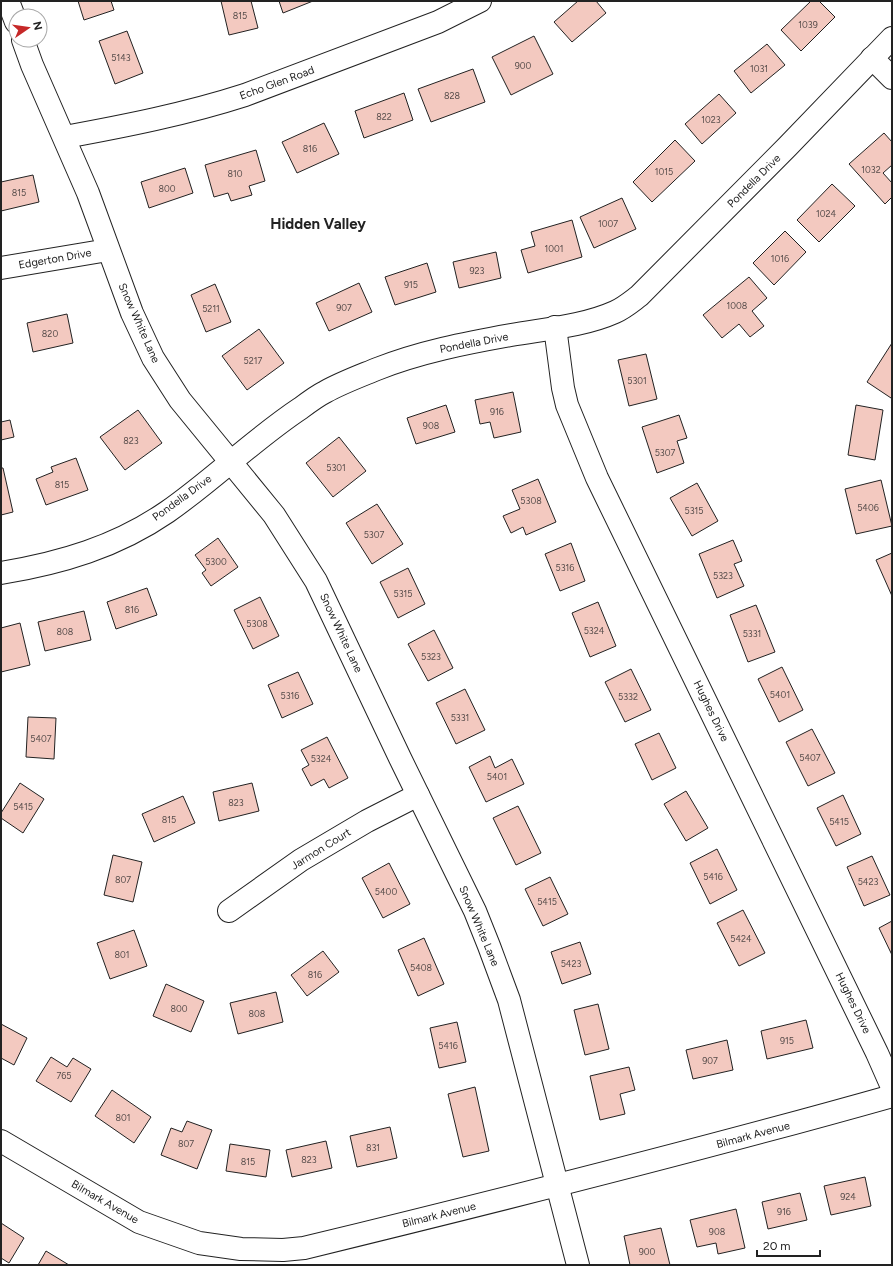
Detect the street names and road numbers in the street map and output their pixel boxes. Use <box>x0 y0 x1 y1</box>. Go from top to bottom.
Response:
street label: Echo Glen Road <box>238 63 316 103</box>
street label: Pondella Drive <box>725 152 783 210</box>
street label: Edgerton Drive <box>17 246 93 272</box>
street label: Snow White Lane <box>116 281 162 365</box>
street label: Pondella Drive <box>438 330 510 356</box>
street label: Pondella Drive <box>150 472 214 524</box>
street label: Snow White Lane <box>317 591 365 675</box>
street label: Hughes Drive <box>691 678 731 744</box>
street label: Jarmon Court <box>289 825 353 873</box>
street label: Snow White Lane <box>456 884 502 968</box>
street label: Hughes Drive <box>833 970 873 1036</box>
street label: Bilmark Avenue <box>715 1119 791 1151</box>
street label: Bilmark Avenue <box>69 1177 141 1227</box>
street label: Bilmark Avenue <box>401 1200 477 1230</box>

